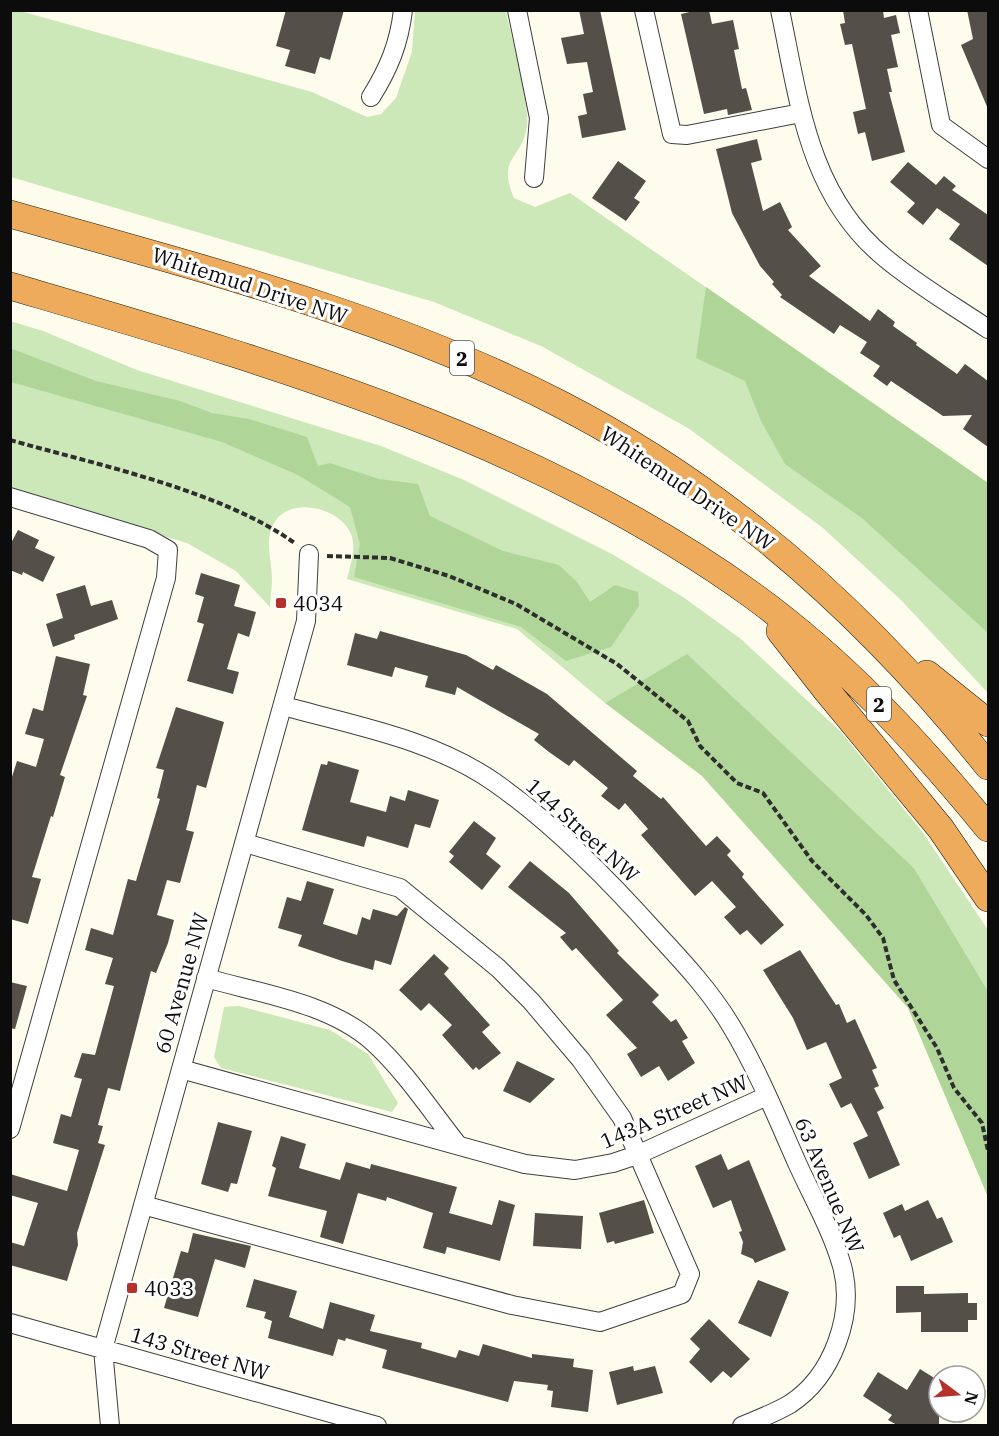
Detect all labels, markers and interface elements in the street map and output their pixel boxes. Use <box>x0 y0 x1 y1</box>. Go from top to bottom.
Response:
street label: Whitemud Drive NW <box>149 240 351 330</box>
road number: 2 <box>450 341 474 375</box>
street label: Whitemud Drive NW <box>596 419 780 557</box>
place label: 4034 <box>293 589 343 617</box>
marker: 4034 <box>274 596 288 610</box>
road number: 2 <box>867 687 891 721</box>
street label: 144 Street NW <box>520 772 646 888</box>
street label: 60 Avenue NW <box>147 909 215 1057</box>
street label: 143A Street NW <box>596 1067 752 1155</box>
street label: 63 Avenue NW <box>789 1113 871 1257</box>
place label: 4033 <box>144 1274 194 1302</box>
marker: 4033 <box>125 1281 139 1295</box>
street label: 143 Street NW <box>127 1320 273 1386</box>
north arrow <box>927 1364 987 1424</box>
text: N <box>960 1389 983 1407</box>

